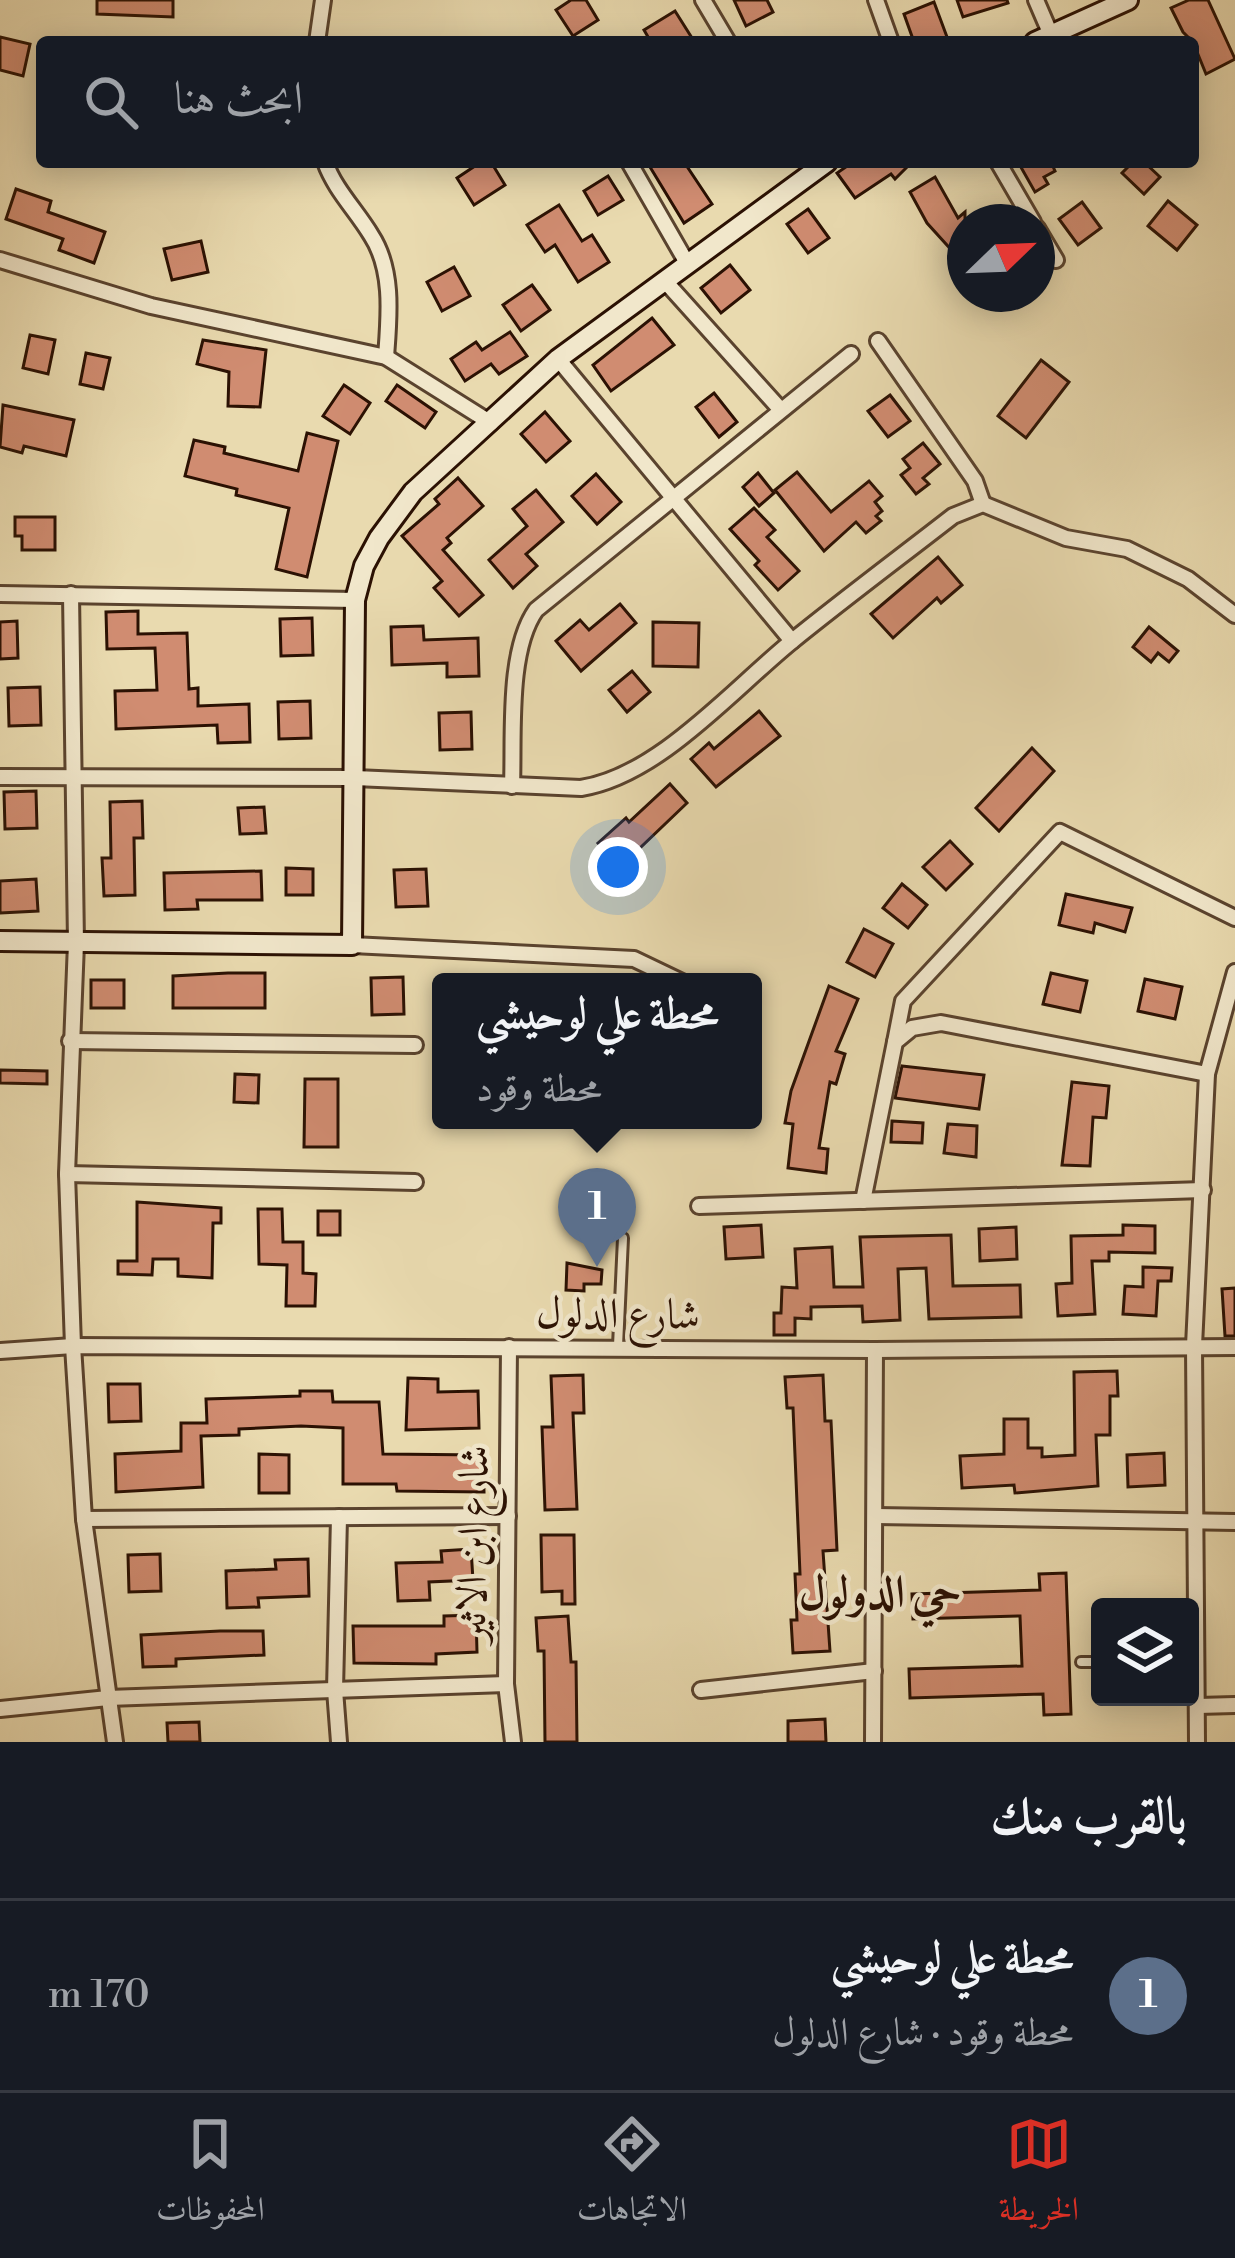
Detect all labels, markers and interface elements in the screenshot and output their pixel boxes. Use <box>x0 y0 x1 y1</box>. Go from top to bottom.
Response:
search box <box>36 36 1199 168</box>
icon: search <box>78 69 144 135</box>
text: ابحث هنا <box>174 71 303 128</box>
north arrow <box>947 204 1055 312</box>
your location <box>588 837 648 897</box>
popup <box>432 973 762 1129</box>
text: محطة علي لوحيشي <box>476 986 718 1043</box>
text: محطة وقود <box>476 1065 602 1114</box>
pin: 1 <box>558 1168 636 1267</box>
street label: شارع الدلول <box>535 1287 701 1350</box>
street label: شارع ابن الاثير <box>446 1445 509 1647</box>
district label: حي الدولول <box>799 1565 961 1628</box>
map controls <box>1091 1598 1199 1706</box>
button: layers <box>1091 1598 1199 1706</box>
text: بالقرب منك <box>990 1786 1187 1850</box>
text: محطة علي لوحيشي <box>830 1930 1073 1987</box>
text: 170 m <box>48 1971 150 2020</box>
text: 1 <box>1139 1971 1157 2020</box>
text: محطة وقود · شارع الدلول <box>772 2009 1073 2058</box>
tab: المحفوظات <box>156 2111 265 2241</box>
tab: الاتجاهات <box>577 2111 687 2241</box>
tab: الخريطة <box>999 2111 1079 2241</box>

